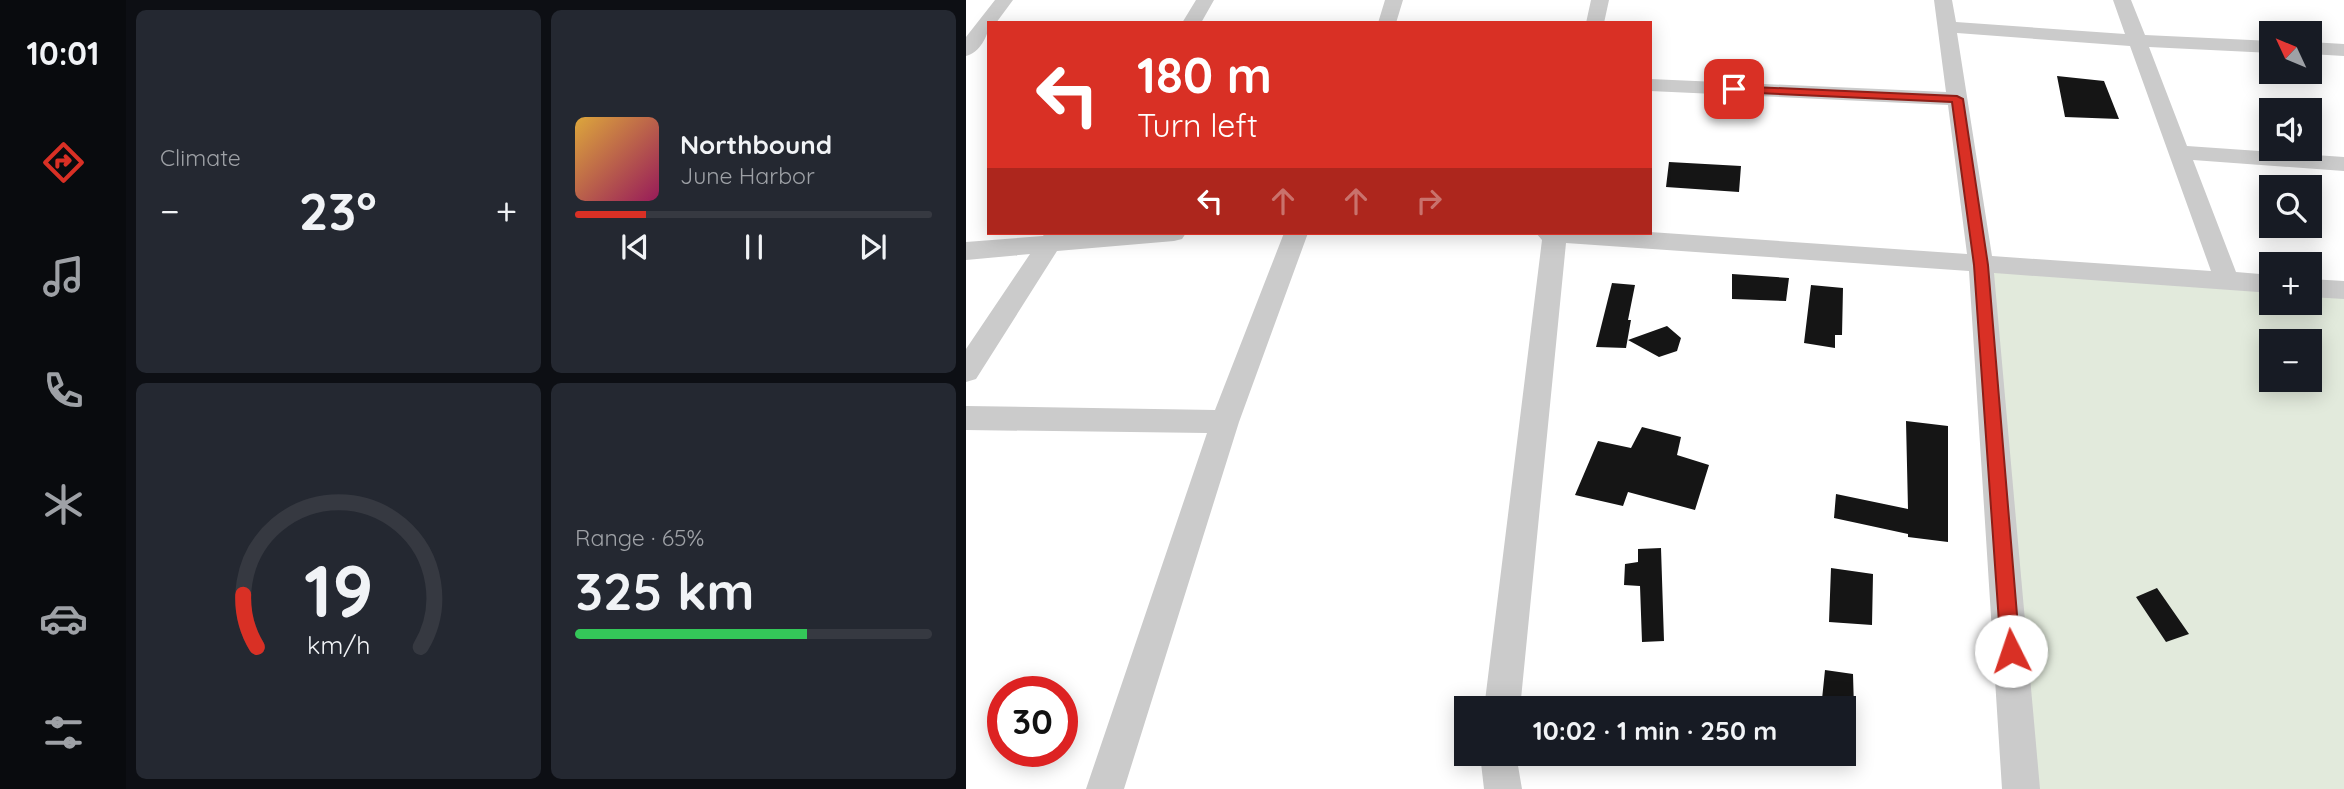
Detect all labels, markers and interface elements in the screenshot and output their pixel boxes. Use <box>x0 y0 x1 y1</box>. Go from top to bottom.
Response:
north arrow <box>2259 21 2322 84</box>
map controls <box>2259 21 2322 392</box>
text: 10:01 <box>27 33 99 73</box>
text: 180 m <box>1137 44 1272 105</box>
icon: left <box>1022 49 1113 140</box>
pin <box>1704 59 1764 119</box>
icon: arrive <box>1715 70 1753 108</box>
button: sound <box>2259 98 2322 161</box>
text: Turn left <box>1137 105 1258 145</box>
text: Northbound <box>680 128 832 161</box>
icon: directions <box>39 138 88 187</box>
text: Climate <box>160 143 241 172</box>
text: June Harbor <box>680 161 815 190</box>
button: search <box>2259 175 2322 238</box>
text: 23° <box>299 178 377 243</box>
icon: left <box>1191 182 1229 220</box>
icon: ahead <box>1264 182 1302 220</box>
icon: ahead <box>1337 182 1375 220</box>
icon: right <box>1410 182 1448 220</box>
text: − <box>160 187 180 235</box>
text: + <box>496 187 517 235</box>
icon: previous <box>616 228 654 266</box>
icon: pause <box>735 228 773 266</box>
icon: next <box>854 228 892 266</box>
icon: music <box>39 252 88 301</box>
button: + <box>2259 252 2322 315</box>
button: − <box>2259 329 2322 392</box>
icon: phone <box>39 366 88 415</box>
icon: climate <box>39 480 88 529</box>
text: Range · 65% <box>575 523 704 552</box>
text: 19 <box>304 544 373 635</box>
text: 325 km <box>575 558 755 623</box>
icon: car <box>39 594 88 643</box>
position arrow <box>1974 614 2048 688</box>
text: km/h <box>307 629 370 660</box>
speed limit sign: 30 <box>987 676 1078 767</box>
icon: filters <box>39 708 88 757</box>
text: 10:02 · 1 min · 250 m <box>1533 714 1777 747</box>

